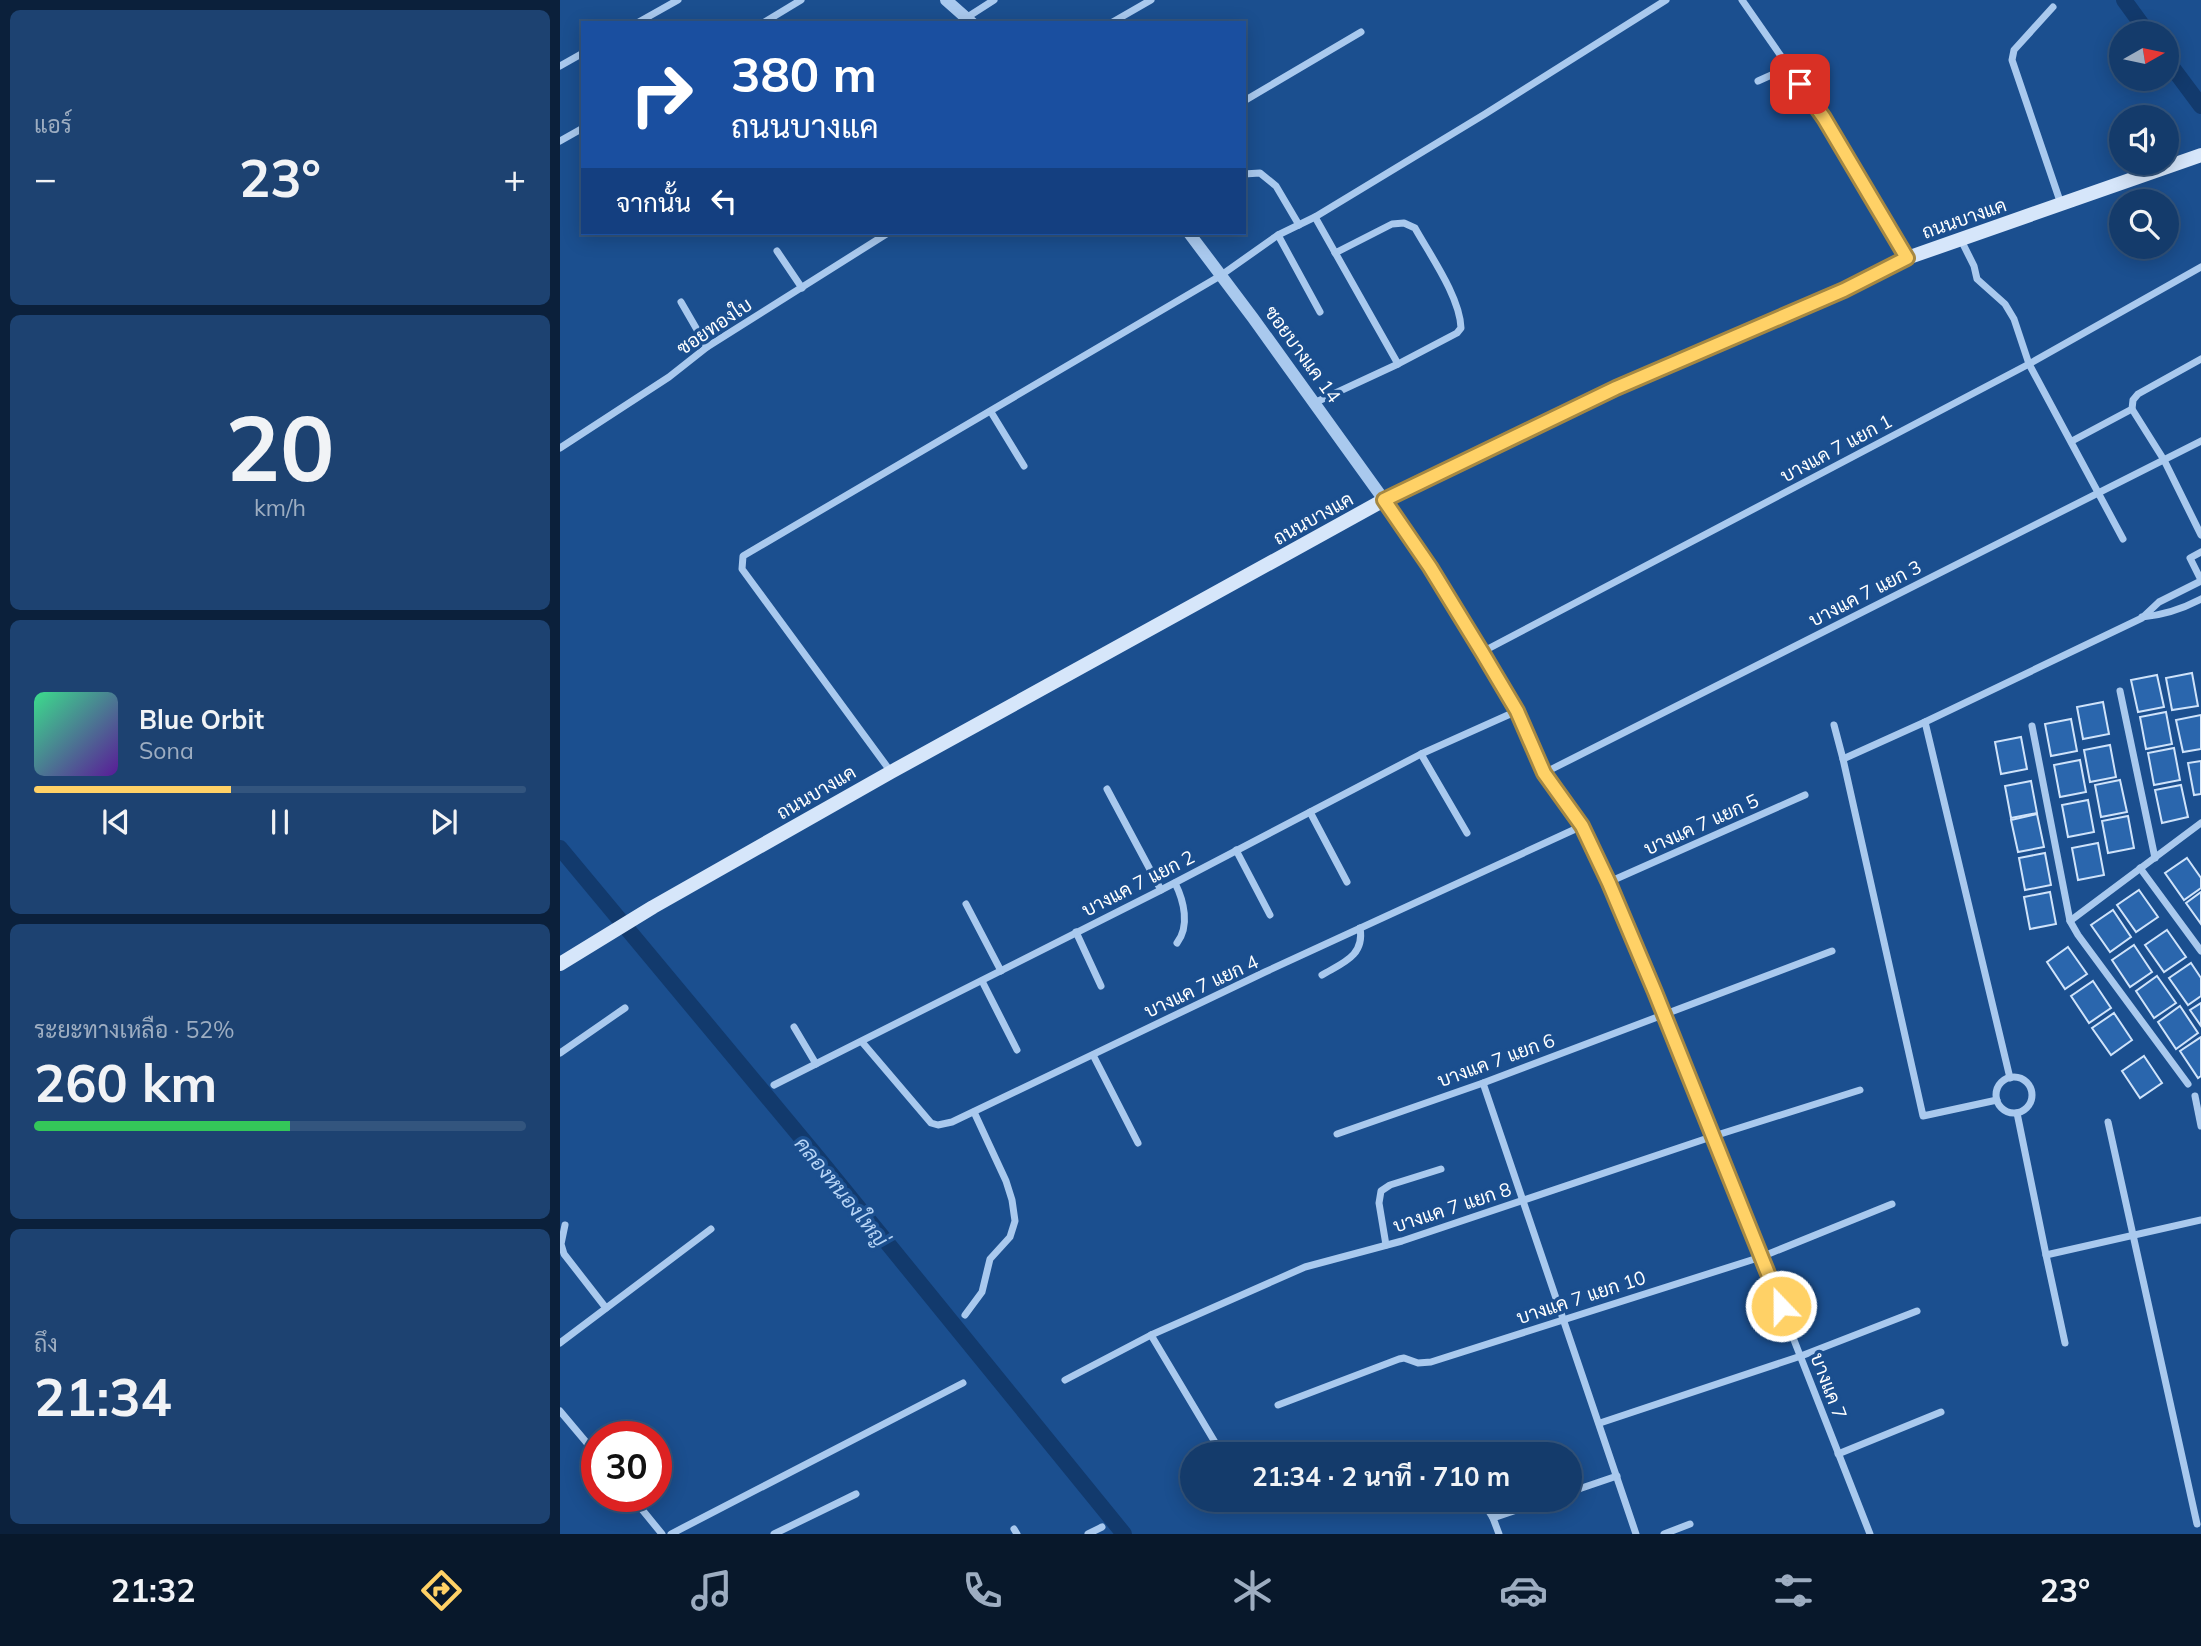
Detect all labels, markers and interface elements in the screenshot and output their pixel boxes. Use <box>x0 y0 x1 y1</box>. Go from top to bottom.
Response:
north arrow <box>2109 21 2179 91</box>
map controls <box>2109 21 2179 259</box>
text: 380 m <box>731 43 877 104</box>
icon: right <box>616 49 707 140</box>
pin <box>1770 54 1830 114</box>
icon: arrive <box>1781 65 1819 103</box>
button: sound <box>2109 105 2179 175</box>
text: ถนนบางแค <box>731 106 879 146</box>
text: แอร์ <box>34 110 72 139</box>
text: 23° <box>239 145 321 210</box>
text: − <box>34 154 57 202</box>
text: + <box>503 154 526 202</box>
icon: left <box>705 182 743 220</box>
text: จากนั้น <box>616 186 691 219</box>
button: search <box>2109 189 2179 259</box>
street label: ถนนบางแค <box>1919 192 2009 244</box>
street label: ซอยทองใบ <box>672 292 756 360</box>
street label: ซอยบางแค 14 <box>1260 301 1346 407</box>
text: 20 <box>225 390 335 504</box>
street label: บางแค 7 แยก 1 <box>1776 409 1896 487</box>
street label: ถนนบางแค <box>1269 486 1357 550</box>
text: km/h <box>254 493 306 522</box>
street label: บางแค 7 แยก 3 <box>1805 554 1925 632</box>
text: Blue Orbit <box>139 703 264 736</box>
text: Sona <box>139 736 194 765</box>
street label: ถนนบางแค <box>772 760 860 824</box>
street label: บางแค 7 แยก 5 <box>1640 788 1762 860</box>
icon: previous <box>97 803 135 841</box>
icon: pause <box>261 803 299 841</box>
icon: next <box>425 803 463 841</box>
street label: บางแค 7 แยก 2 <box>1078 844 1198 922</box>
street label: บางแค 7 แยก 4 <box>1140 949 1262 1023</box>
text: ระยะทางเหลือ · 52% <box>34 1015 235 1044</box>
street label: บางแค 7 แยก 6 <box>1434 1028 1558 1092</box>
text: 260 km <box>34 1050 217 1115</box>
water label: คลองหนองใหญ่ <box>790 1131 895 1252</box>
street label: บางแค 7 แยก 8 <box>1390 1177 1514 1237</box>
street label: บางแค 7 แยก 10 <box>1513 1265 1649 1329</box>
position arrow <box>1744 1269 1818 1343</box>
text: ถึง <box>34 1329 58 1358</box>
street label: บางแค 7 <box>1805 1350 1853 1422</box>
text: 21:34 <box>34 1364 172 1429</box>
speed limit sign: 30 <box>581 1421 672 1512</box>
text: 21:34 · 2 นาที · 710 m <box>1252 1460 1510 1493</box>
icon: directions <box>417 1566 466 1615</box>
icon: music <box>687 1566 736 1615</box>
icon: phone <box>958 1566 1007 1615</box>
icon: climate <box>1228 1566 1277 1615</box>
icon: car <box>1499 1566 1548 1615</box>
icon: filters <box>1769 1566 1818 1615</box>
text: 21:32 <box>111 1570 195 1610</box>
text: 23° <box>2040 1570 2090 1610</box>

